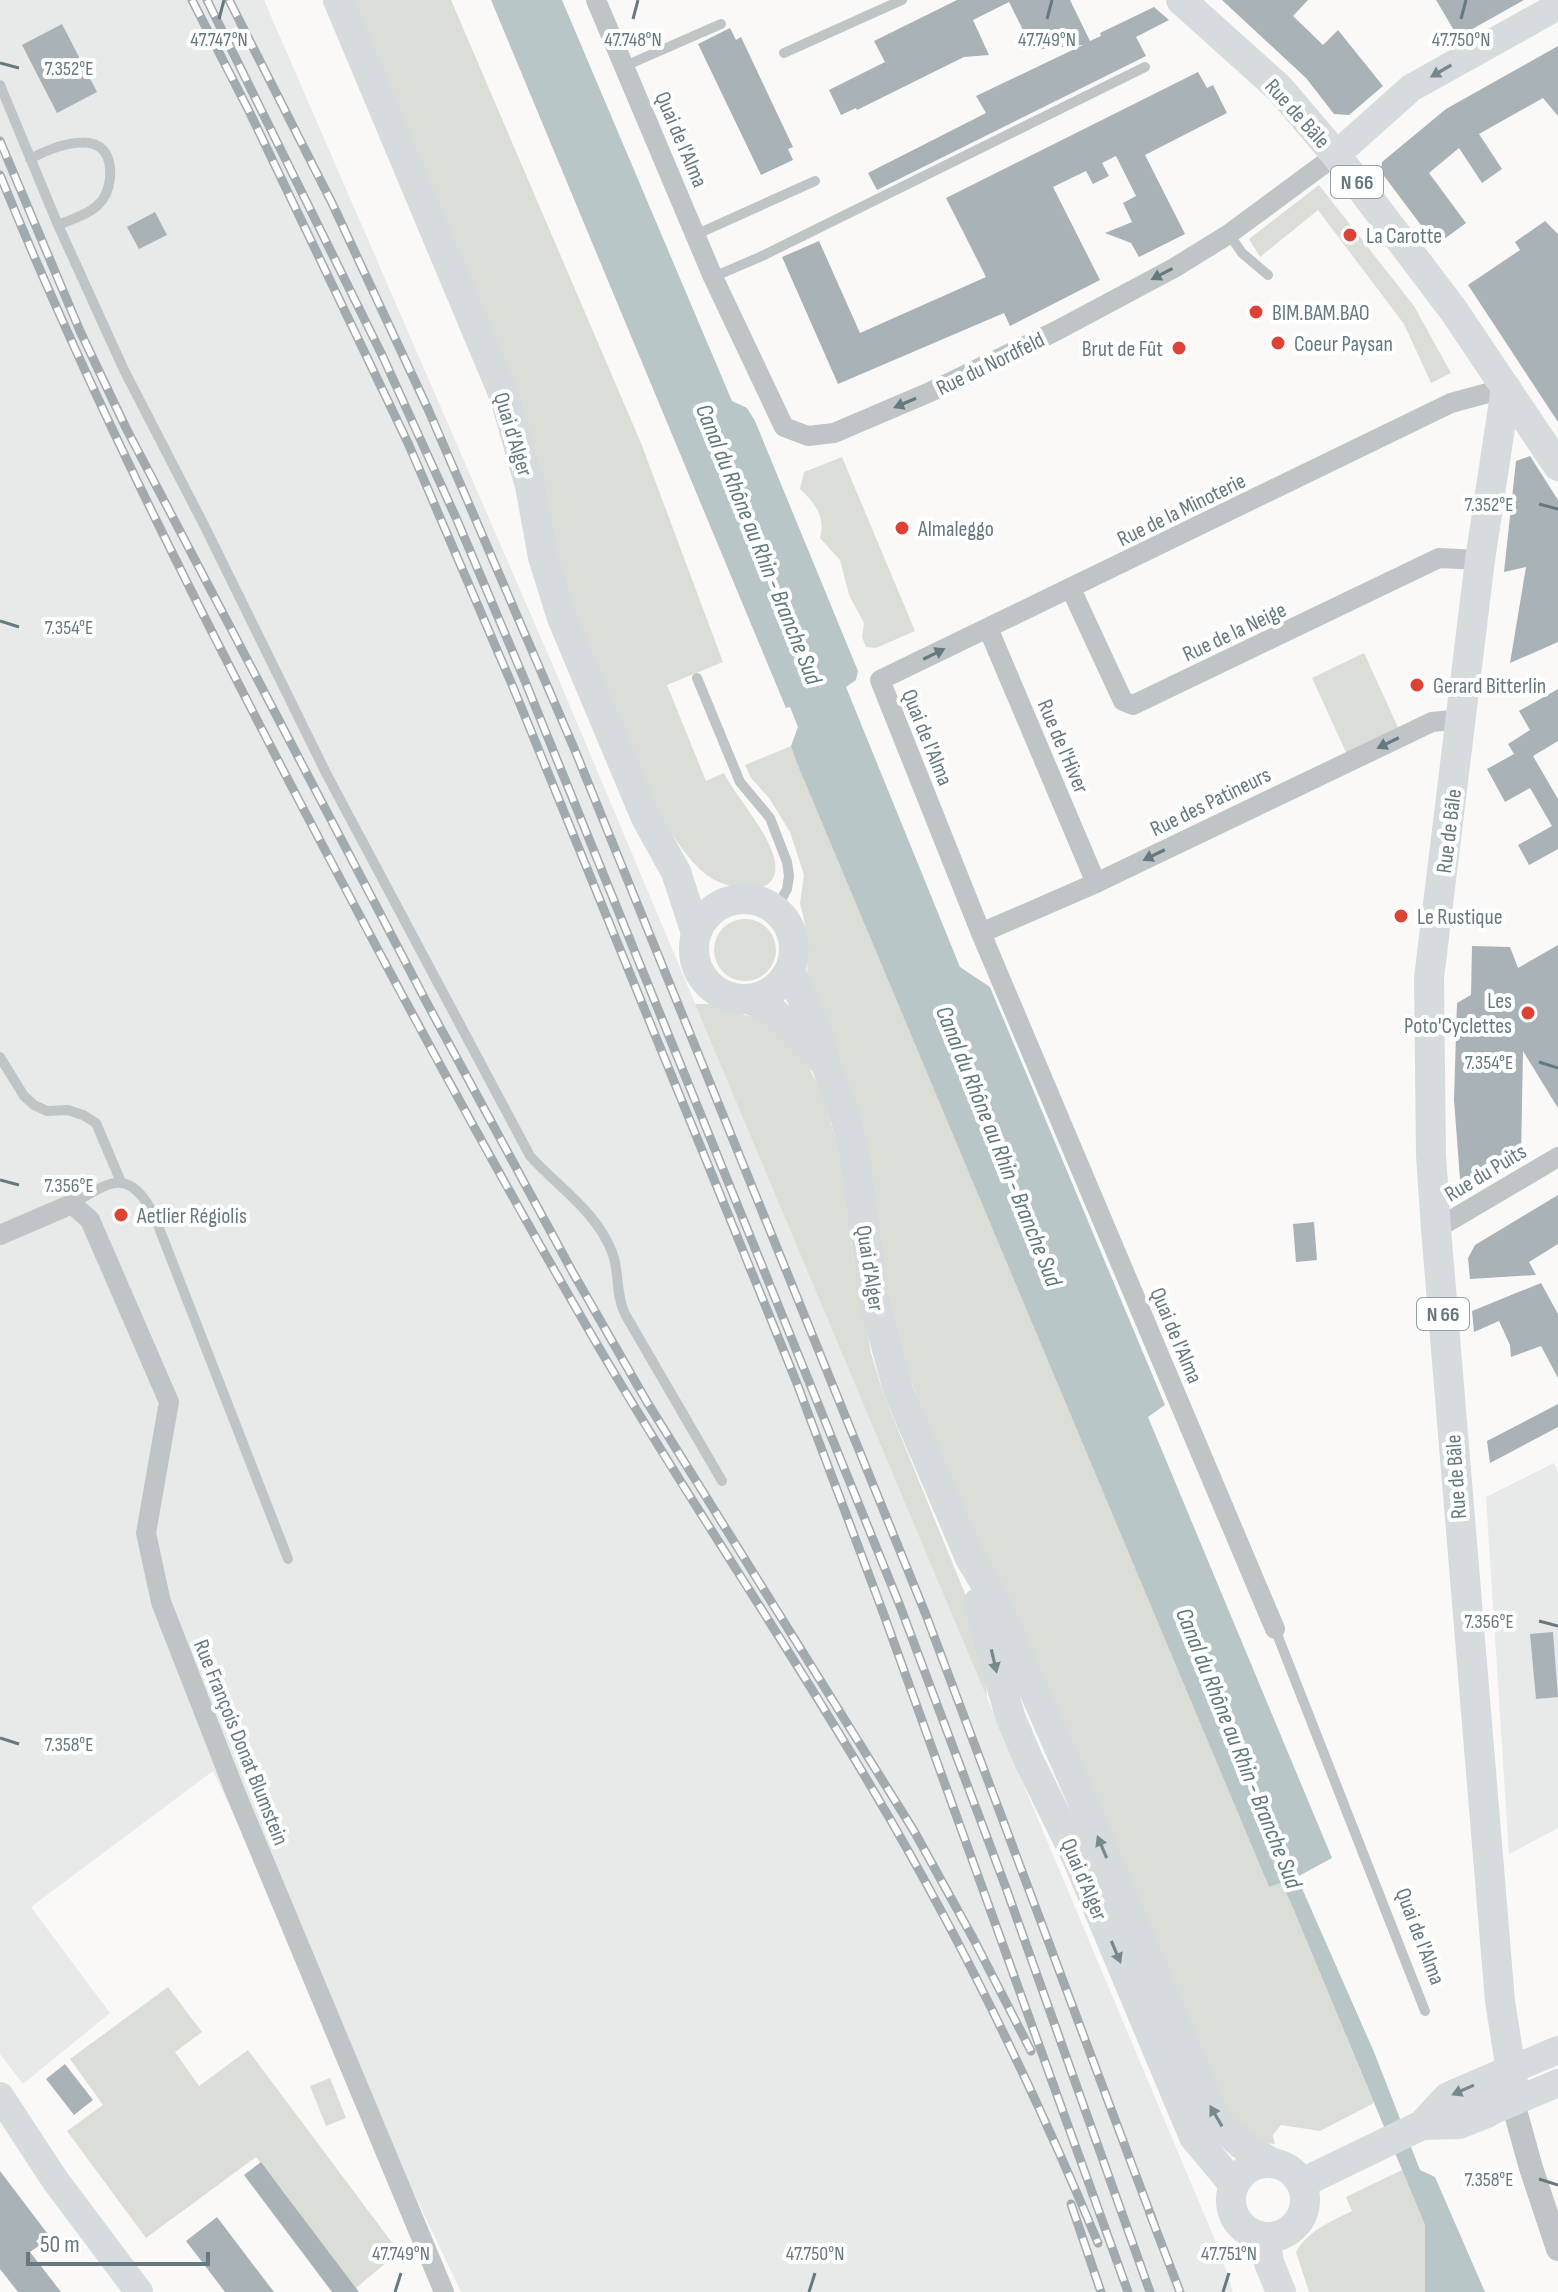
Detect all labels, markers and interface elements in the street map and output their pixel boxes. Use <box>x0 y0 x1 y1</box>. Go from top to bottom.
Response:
text: 47.747°N <box>190 28 248 52</box>
text: 47.748°N <box>604 28 662 52</box>
text: 47.749°N <box>1018 28 1076 52</box>
text: 47.750°N <box>1432 28 1490 52</box>
text: 7.352°E <box>45 57 93 81</box>
one-way arrow <box>1430 64 1452 78</box>
street label: Rue de Bâle <box>1259 74 1335 154</box>
street label: Quai de l'Alma <box>648 88 713 192</box>
road number: N 66 <box>1331 166 1383 198</box>
place label: La Carotte <box>1366 223 1442 250</box>
marker: La Carotte <box>1341 226 1359 244</box>
one-way arrow <box>1151 268 1174 281</box>
place label: BIM.BAM.BAO <box>1272 300 1370 327</box>
marker: BIM.BAM.BAO <box>1247 303 1265 321</box>
street label: Rue du Nordfeld <box>932 327 1049 402</box>
place label: Coeur Paysan <box>1294 331 1393 358</box>
marker: Coeur Paysan <box>1269 334 1287 352</box>
place label: Brut de Fût <box>1082 336 1163 363</box>
marker: Brut de Fût <box>1170 339 1188 357</box>
street label: Quai d'Alger <box>487 389 538 480</box>
one-way arrow <box>893 396 917 409</box>
water label: Canal du Rhône au Rhin - Branche Sud <box>689 400 829 690</box>
street label: Rue de la Minoterie <box>1113 468 1250 553</box>
text: 7.352°E <box>1465 493 1513 517</box>
place label: Almaleggo <box>917 516 994 543</box>
marker: Almaleggo <box>893 519 911 537</box>
street label: Rue de la Neige <box>1179 597 1291 668</box>
text: 7.354°E <box>45 616 93 640</box>
one-way arrow <box>922 647 945 661</box>
place label: Gerard Bitterlin <box>1433 673 1546 700</box>
marker: Gerard Bitterlin <box>1408 676 1426 694</box>
street label: Quai de l'Alma <box>895 685 958 790</box>
street label: Rue de l'Hiver <box>1031 696 1094 798</box>
one-way arrow <box>1377 736 1400 750</box>
street label: Rue des Patineurs <box>1146 762 1275 843</box>
street label: Rue de Bâle <box>1431 788 1468 875</box>
one-way arrow <box>1142 848 1166 862</box>
place label: Le Rustique <box>1417 904 1503 931</box>
marker: Le Rustique <box>1392 907 1410 925</box>
place label: Les Poto'Cyclettes <box>1404 988 1512 1040</box>
water label: Canal du Rhône au Rhin - Branche Sud <box>929 1002 1069 1292</box>
marker: Les Poto'Cyclettes <box>1519 1004 1537 1022</box>
text: 7.354°E <box>1465 1051 1513 1075</box>
street label: Rue du Puits <box>1440 1138 1532 1208</box>
text: 7.356°E <box>44 1174 94 1198</box>
place label: Aetlier Régiolis <box>136 1203 247 1230</box>
marker: Aetlier Régiolis <box>112 1206 130 1224</box>
street label: Quai d'Alger <box>849 1223 890 1313</box>
street label: Quai de l'Alma <box>1143 1284 1208 1388</box>
road number: N 66 <box>1417 1298 1469 1330</box>
street label: Rue de Bâle <box>1440 1434 1473 1520</box>
water label: Canal du Rhône au Rhin - Branche Sud <box>1169 1604 1309 1894</box>
text: 7.356°E <box>1464 1610 1514 1634</box>
street label: Rue François Donat Blumstein <box>187 1636 294 1849</box>
one-way arrow <box>989 1648 1001 1673</box>
text: 7.358°E <box>44 1733 94 1757</box>
street label: Quai d'Alger <box>1054 1835 1113 1925</box>
one-way arrow <box>1095 1836 1108 1859</box>
street label: Quai de l'Alma <box>1389 1884 1450 1989</box>
one-way arrow <box>1110 1940 1123 1964</box>
one-way arrow <box>1451 2084 1475 2097</box>
one-way arrow <box>1209 2105 1223 2127</box>
text: 7.358°E <box>1464 2168 1514 2192</box>
scale bar <box>28 2216 208 2266</box>
text: 50 m <box>40 2230 80 2259</box>
text: 47.749°N <box>372 2242 430 2266</box>
text: 47.750°N <box>786 2242 844 2266</box>
text: 47.751°N <box>1201 2242 1257 2266</box>

